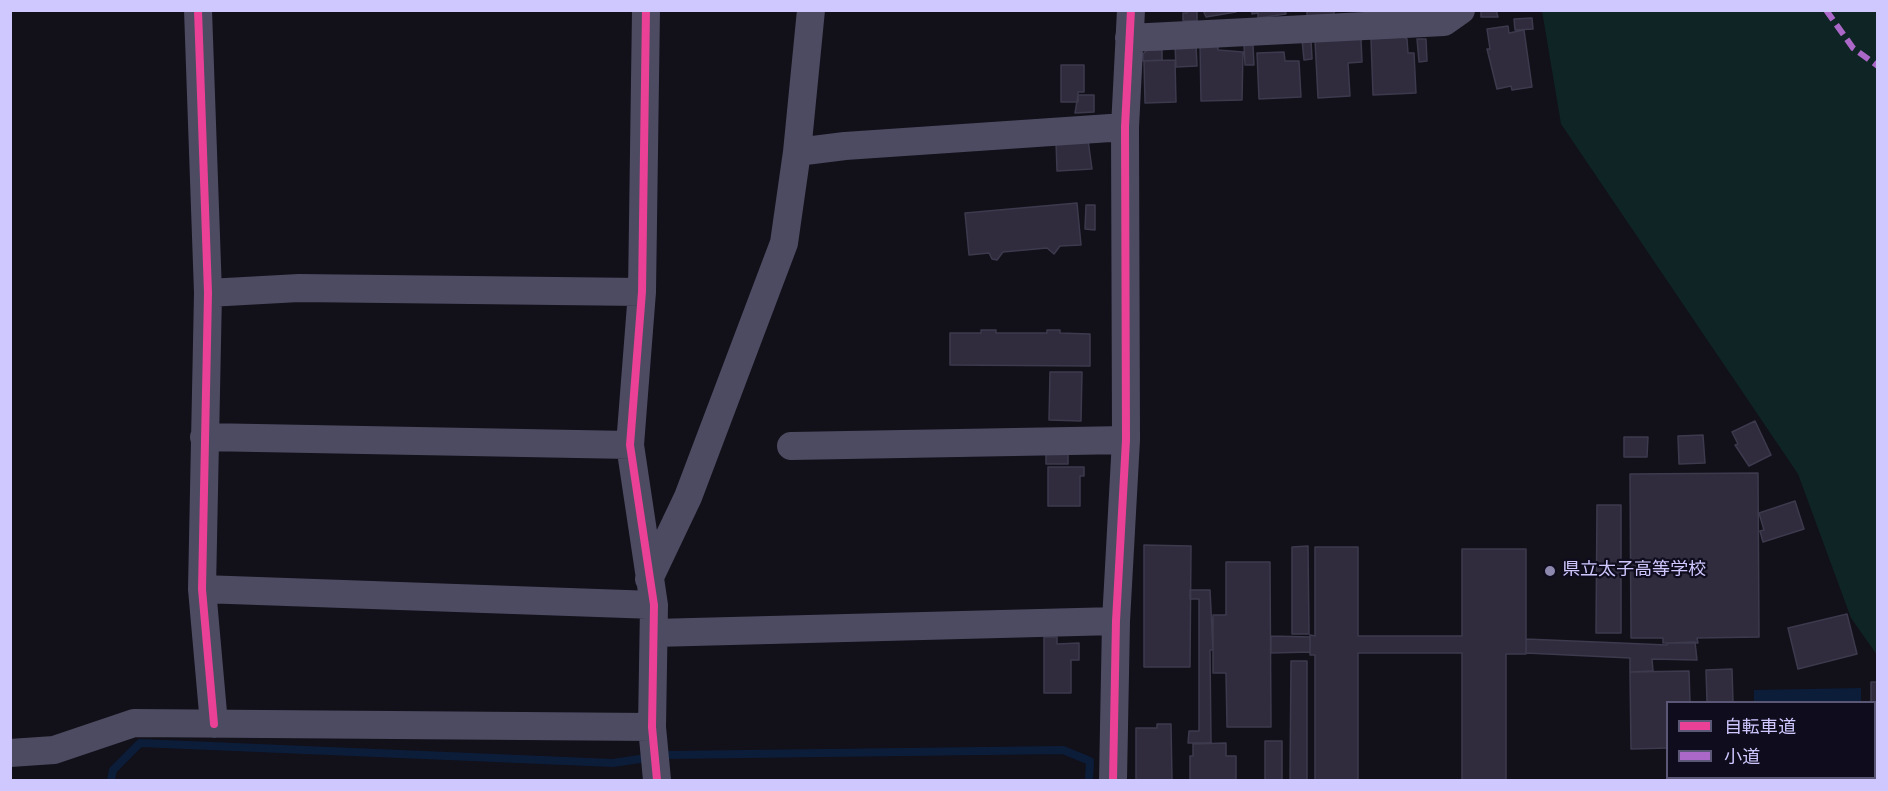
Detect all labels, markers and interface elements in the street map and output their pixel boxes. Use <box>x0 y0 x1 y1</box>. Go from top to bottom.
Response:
place label: 県立太子高等学校 <box>1562 560 1706 582</box>
marker: 県立太子高等学校 <box>1543 564 1557 578</box>
legend <box>1666 701 1876 779</box>
text: 自転車道 <box>1724 714 1796 740</box>
text: 小道 <box>1724 744 1760 770</box>

